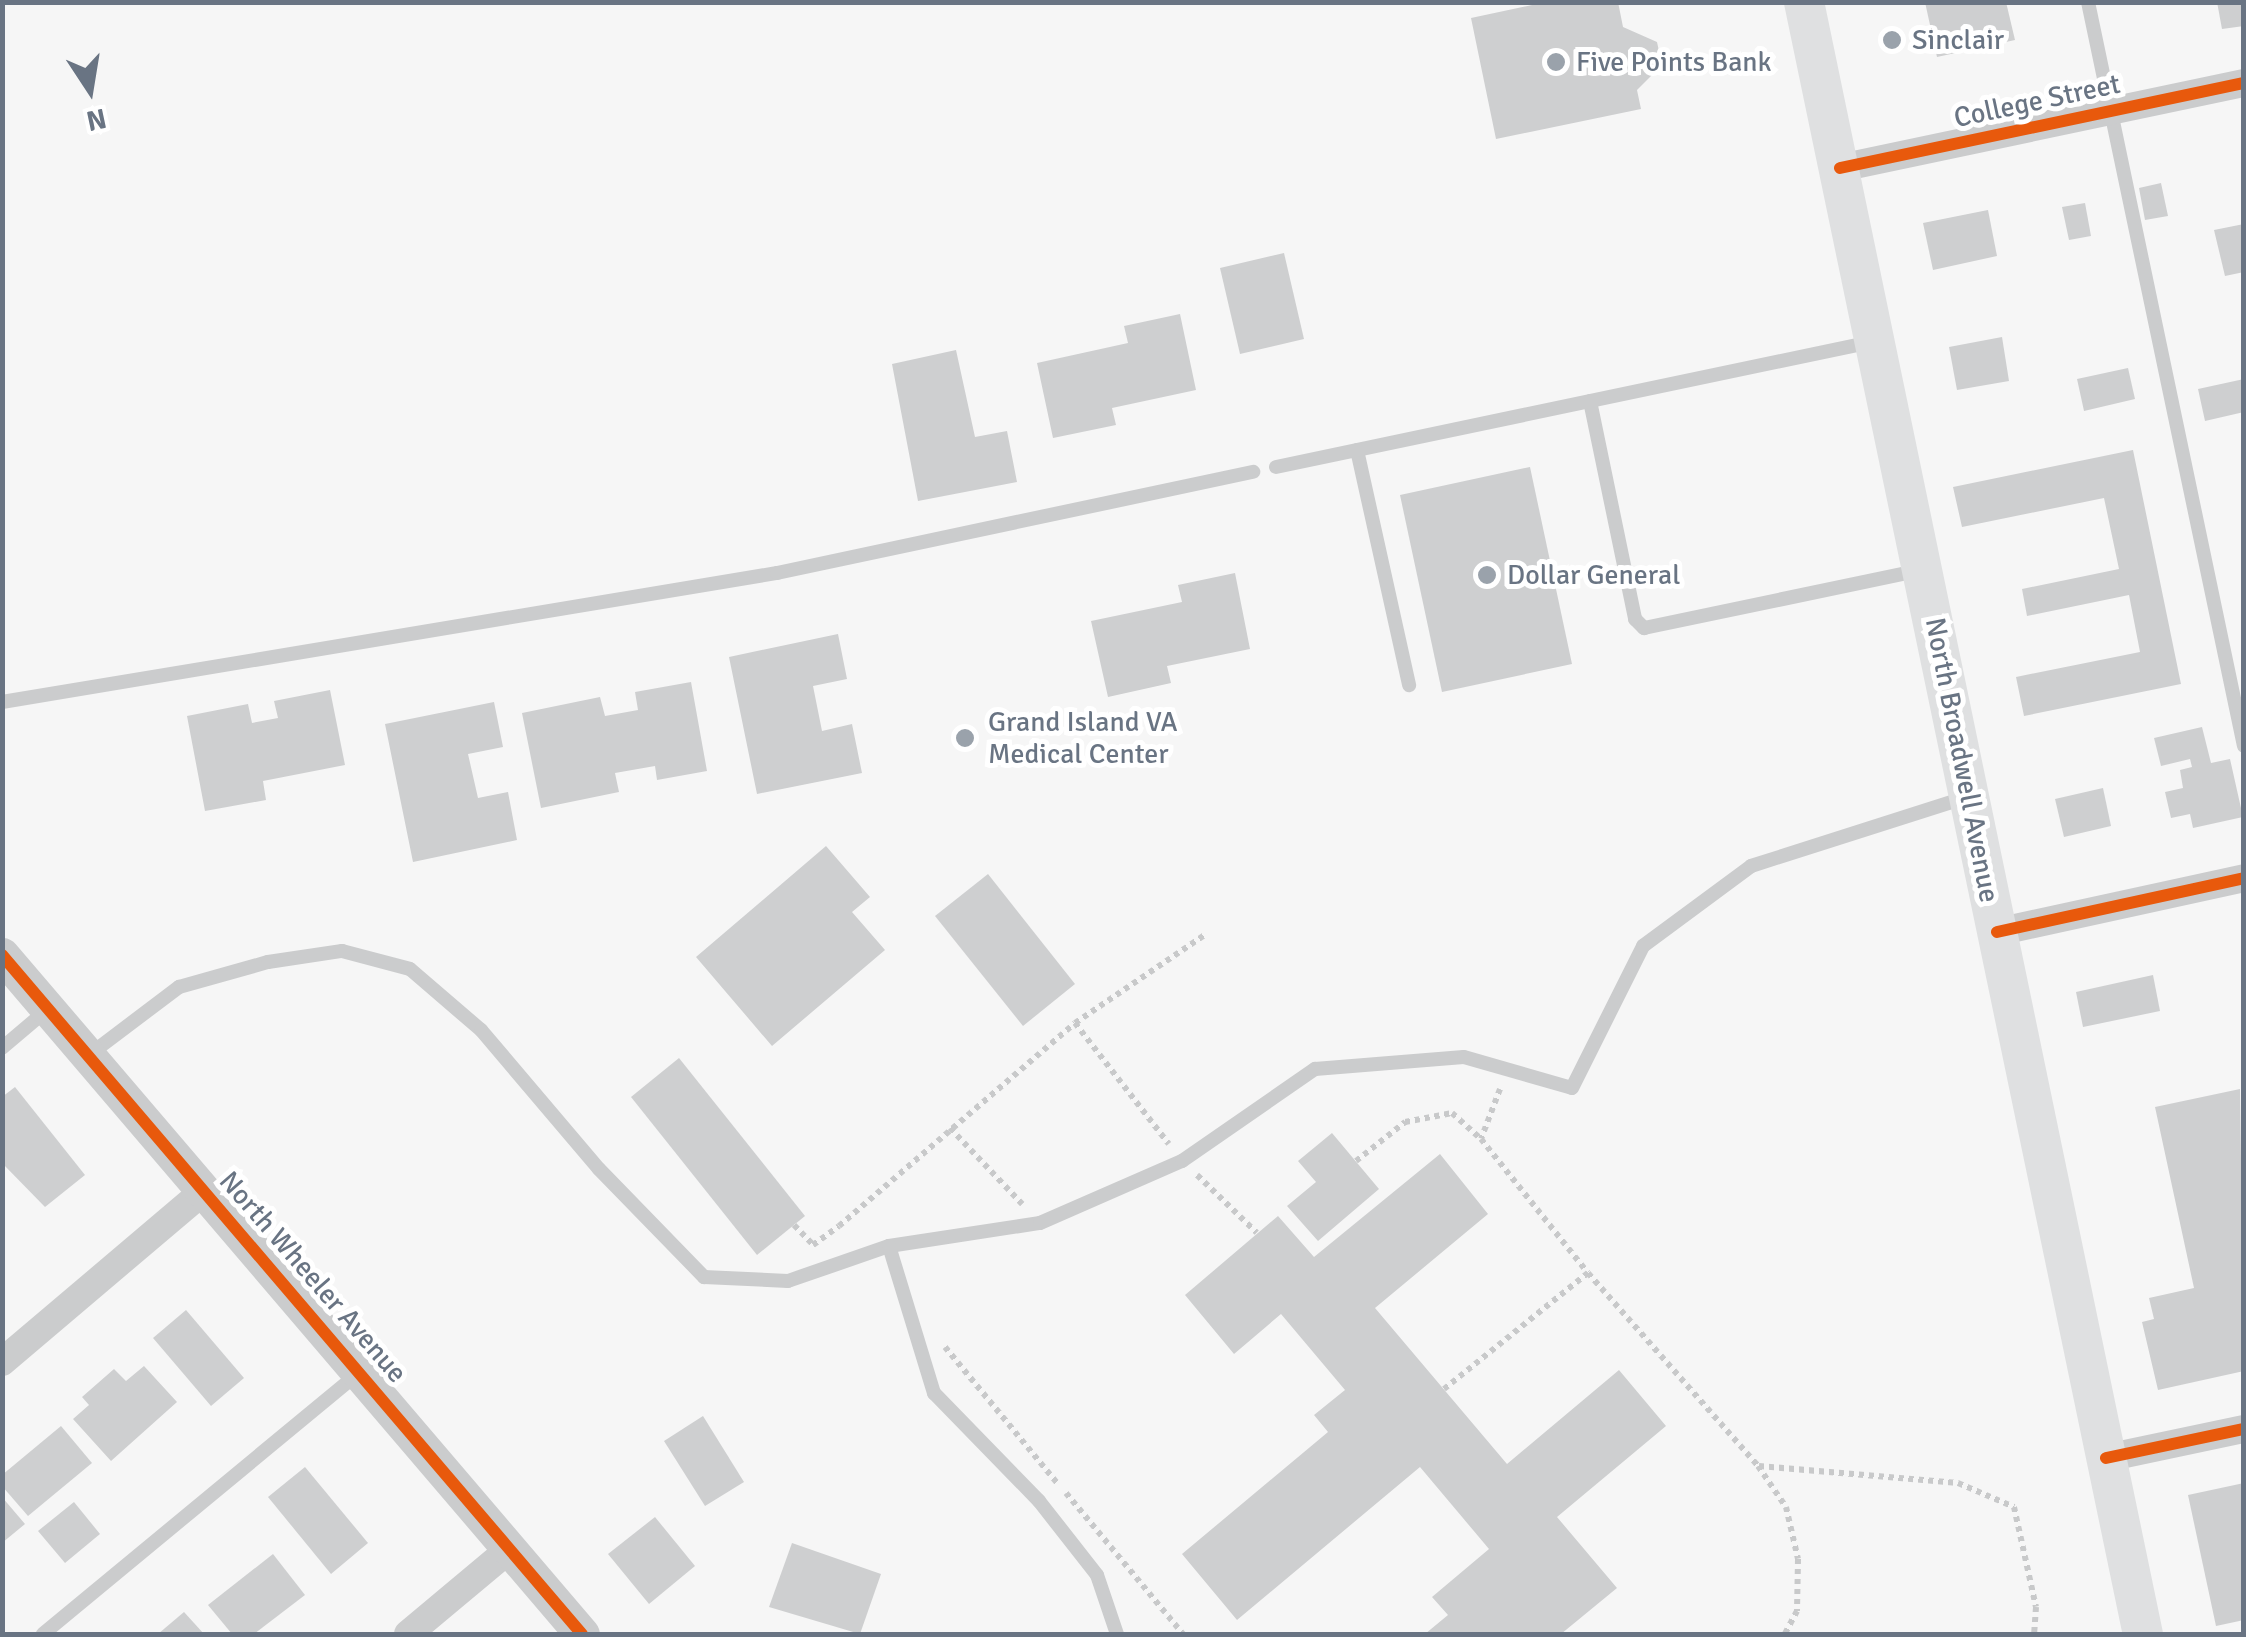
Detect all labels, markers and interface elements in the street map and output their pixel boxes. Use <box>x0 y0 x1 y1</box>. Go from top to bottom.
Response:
place label: Sinclair <box>1912 23 2004 57</box>
marker: Sinclair <box>1881 29 1903 51</box>
north arrow <box>40 40 140 140</box>
place label: Five Points Bank <box>1576 45 1772 79</box>
marker: Five Points Bank <box>1545 51 1567 73</box>
street label: College Street <box>1951 67 2123 135</box>
text: N <box>83 101 109 138</box>
place label: Dollar General <box>1507 558 1680 592</box>
marker: Dollar General <box>1476 564 1498 586</box>
street label: North Broadwell Avenue <box>1918 615 2006 905</box>
place label: Grand Island VA Medical Center <box>988 705 1178 771</box>
marker: Grand Island VA Medical Center <box>952 725 978 751</box>
street label: North Wheeler Avenue <box>212 1165 414 1389</box>

